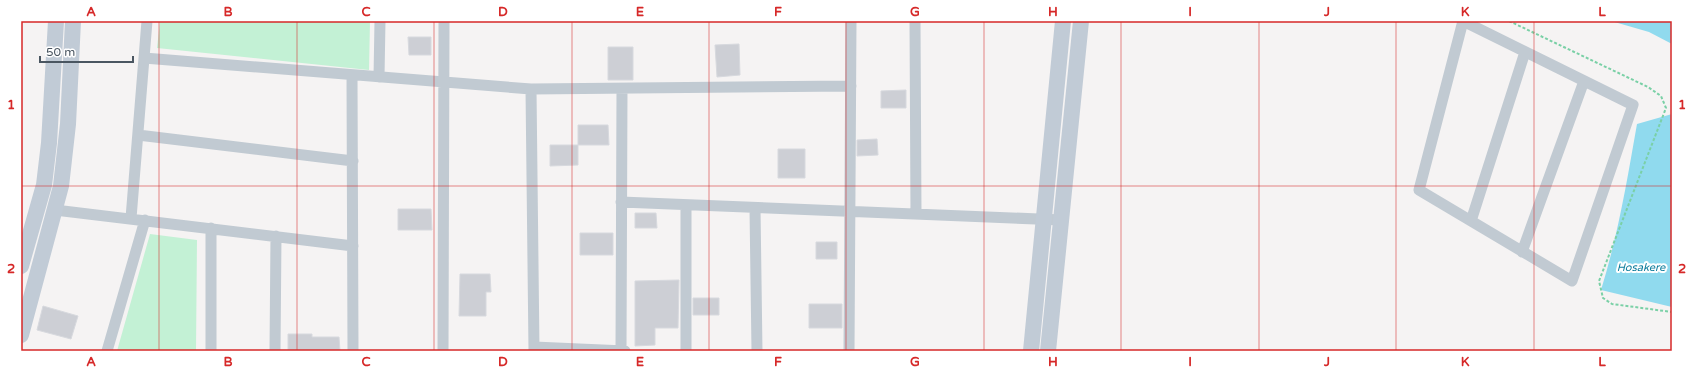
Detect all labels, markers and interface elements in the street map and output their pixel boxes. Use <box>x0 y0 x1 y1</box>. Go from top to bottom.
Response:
text: A <box>86 4 96 20</box>
text: B <box>223 4 233 20</box>
text: C <box>361 4 371 20</box>
text: D <box>498 4 508 20</box>
text: E <box>636 4 644 20</box>
text: F <box>774 4 782 20</box>
text: G <box>910 4 920 20</box>
text: H <box>1048 4 1058 20</box>
text: I <box>1188 4 1192 20</box>
text: J <box>1323 4 1330 20</box>
text: K <box>1461 4 1470 20</box>
text: L <box>1598 4 1606 20</box>
scale bar <box>40 38 133 64</box>
text: 50 m <box>46 45 75 59</box>
text: 1 <box>7 97 15 113</box>
text: 1 <box>1678 97 1686 113</box>
text: 2 <box>7 261 15 277</box>
water label: Hosakere <box>1617 261 1666 274</box>
text: 2 <box>1678 261 1686 277</box>
text: A <box>86 354 96 370</box>
text: B <box>223 354 233 370</box>
text: C <box>361 354 371 370</box>
text: D <box>498 354 508 370</box>
text: E <box>636 354 644 370</box>
text: F <box>774 354 782 370</box>
text: G <box>910 354 920 370</box>
text: H <box>1048 354 1058 370</box>
text: I <box>1188 354 1192 370</box>
text: J <box>1323 354 1330 370</box>
text: K <box>1461 354 1470 370</box>
text: L <box>1598 354 1606 370</box>

